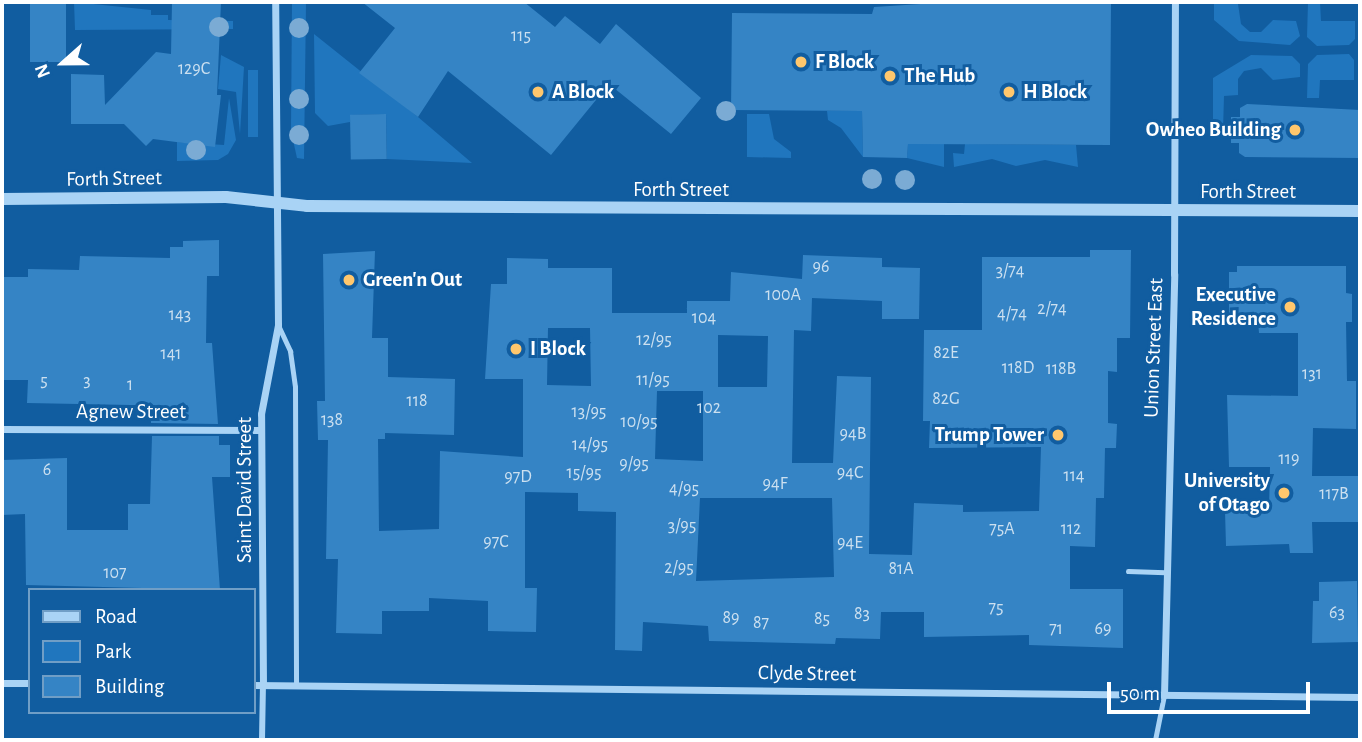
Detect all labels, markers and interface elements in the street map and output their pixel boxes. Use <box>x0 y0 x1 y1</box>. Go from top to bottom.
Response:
house number: 115 <box>511 25 531 47</box>
north arrow <box>28 28 98 98</box>
place label: F Block <box>815 49 874 75</box>
marker: F Block <box>793 54 809 70</box>
house number: 129C <box>178 58 210 80</box>
text: N <box>32 61 54 80</box>
place label: The Hub <box>904 63 975 89</box>
marker: The Hub <box>882 68 898 84</box>
place label: A Block <box>552 79 614 105</box>
place label: H Block <box>1023 79 1087 105</box>
marker: A Block <box>530 84 546 100</box>
marker: H Block <box>1001 84 1017 100</box>
place label: Owheo Building <box>1146 117 1281 143</box>
marker: Owheo Building <box>1287 122 1303 138</box>
street label: Forth Street <box>66 166 162 192</box>
street label: Forth Street <box>633 177 729 203</box>
street label: Forth Street <box>1200 179 1296 205</box>
house number: 96 <box>813 256 829 278</box>
house number: 3/74 <box>996 260 1024 282</box>
place label: Green'n Out <box>363 267 462 293</box>
marker: Green'n Out <box>341 272 357 288</box>
street label: Union Street East <box>1139 278 1169 418</box>
place label: Executive Residence <box>1191 282 1276 332</box>
house number: 100A <box>765 284 801 306</box>
house number: 2/74 <box>1037 298 1067 320</box>
marker: Executive Residence <box>1282 299 1298 315</box>
house number: 4/74 <box>997 303 1027 325</box>
house number: 143 <box>169 304 191 326</box>
house number: 104 <box>692 307 716 329</box>
house number: 12/95 <box>636 329 672 351</box>
place label: I Block <box>530 336 586 362</box>
marker: I Block <box>508 341 524 357</box>
house number: 82E <box>933 342 959 364</box>
house number: 141 <box>160 343 182 365</box>
house number: 118D <box>1002 357 1034 379</box>
house number: 118B <box>1046 358 1076 380</box>
house number: 131 <box>1302 363 1322 385</box>
house number: 11/95 <box>636 369 670 391</box>
house number: 5 <box>40 370 48 392</box>
house number: 3 <box>83 370 91 392</box>
house number: 1 <box>127 374 133 396</box>
house number: 82G <box>932 388 960 410</box>
house number: 118 <box>407 390 427 412</box>
house number: 102 <box>697 397 721 419</box>
street label: Agnew Street <box>76 399 186 425</box>
house number: 13/95 <box>572 401 606 423</box>
house number: 138 <box>321 409 343 431</box>
house number: 10/95 <box>621 411 657 433</box>
street label: Saint David Street <box>232 417 258 563</box>
place label: Trump Tower <box>934 422 1044 448</box>
house number: 94B <box>840 423 866 445</box>
marker: Trump Tower <box>1050 427 1066 443</box>
house number: 14/95 <box>572 434 608 456</box>
house number: 119 <box>1279 448 1299 470</box>
house number: 9/95 <box>619 453 649 475</box>
house number: 6 <box>43 459 51 481</box>
house number: 15/95 <box>567 462 601 484</box>
house number: 94C <box>837 462 863 484</box>
house number: 114 <box>1063 465 1085 487</box>
house number: 97D <box>504 466 532 488</box>
place label: University of Otago <box>1184 468 1270 518</box>
house number: 94F <box>763 473 787 495</box>
house number: 4/95 <box>669 478 699 500</box>
house number: 117B <box>1319 483 1349 505</box>
marker: University of Otago <box>1276 485 1292 501</box>
house number: 3/95 <box>668 515 696 537</box>
house number: 75A <box>989 518 1015 540</box>
house number: 112 <box>1061 518 1081 540</box>
house number: 97C <box>483 531 509 553</box>
house number: 94E <box>837 532 863 554</box>
house number: 2/95 <box>664 557 694 579</box>
house number: 81A <box>888 558 914 580</box>
house number: 107 <box>103 562 127 584</box>
legend <box>28 588 256 714</box>
house number: 75 <box>988 597 1004 619</box>
house number: 63 <box>1329 602 1345 624</box>
house number: 83 <box>854 603 870 625</box>
text: Road <box>95 606 137 627</box>
house number: 89 <box>723 607 739 629</box>
house number: 85 <box>814 608 830 630</box>
house number: 87 <box>753 612 769 634</box>
house number: 71 <box>1049 618 1063 640</box>
house number: 69 <box>1095 618 1111 640</box>
text: Park <box>95 641 131 662</box>
street label: Clyde Street <box>758 661 856 687</box>
scale bar <box>1110 668 1313 712</box>
text: Building <box>95 676 164 697</box>
text: 50 m <box>1120 683 1160 704</box>

